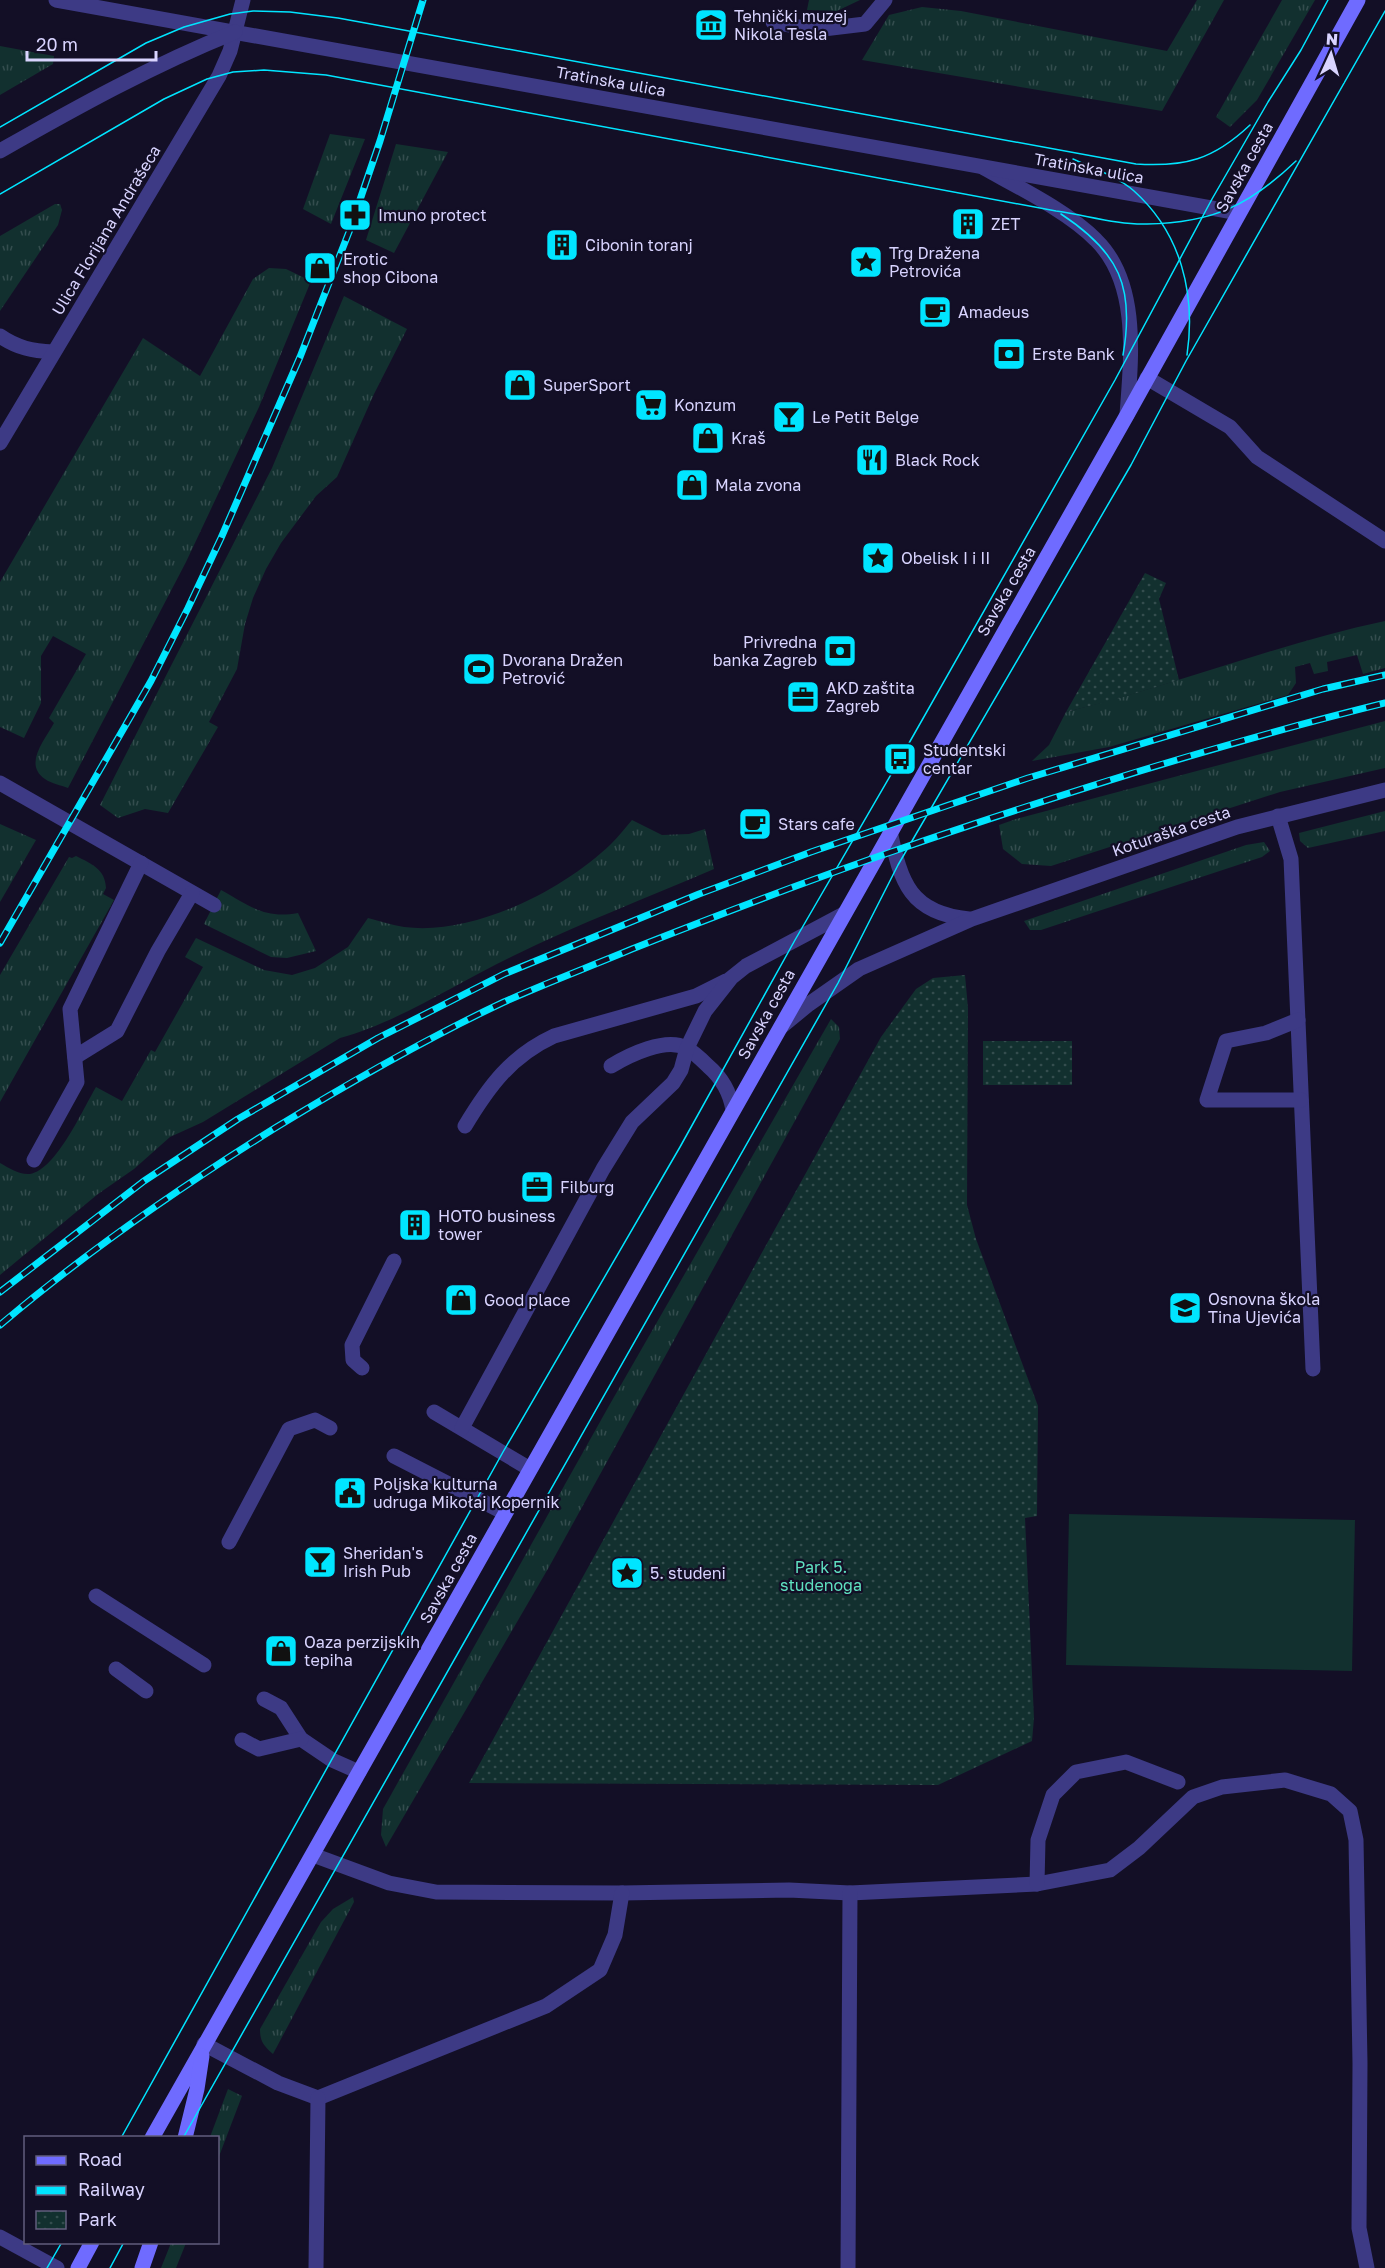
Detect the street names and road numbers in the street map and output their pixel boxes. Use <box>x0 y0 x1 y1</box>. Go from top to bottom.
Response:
street label: Tratinska ulica <box>554 61 668 101</box>
street label: Savska cesta <box>1211 118 1277 216</box>
street label: Ulica Florijana Andrašeca <box>47 141 165 319</box>
street label: Tratinska ulica <box>1032 148 1146 188</box>
street label: Savska cesta <box>972 543 1040 639</box>
street label: Koturaška cesta <box>1109 801 1233 861</box>
street label: Savska cesta <box>733 965 799 1063</box>
street label: Savska cesta <box>415 1529 481 1627</box>

